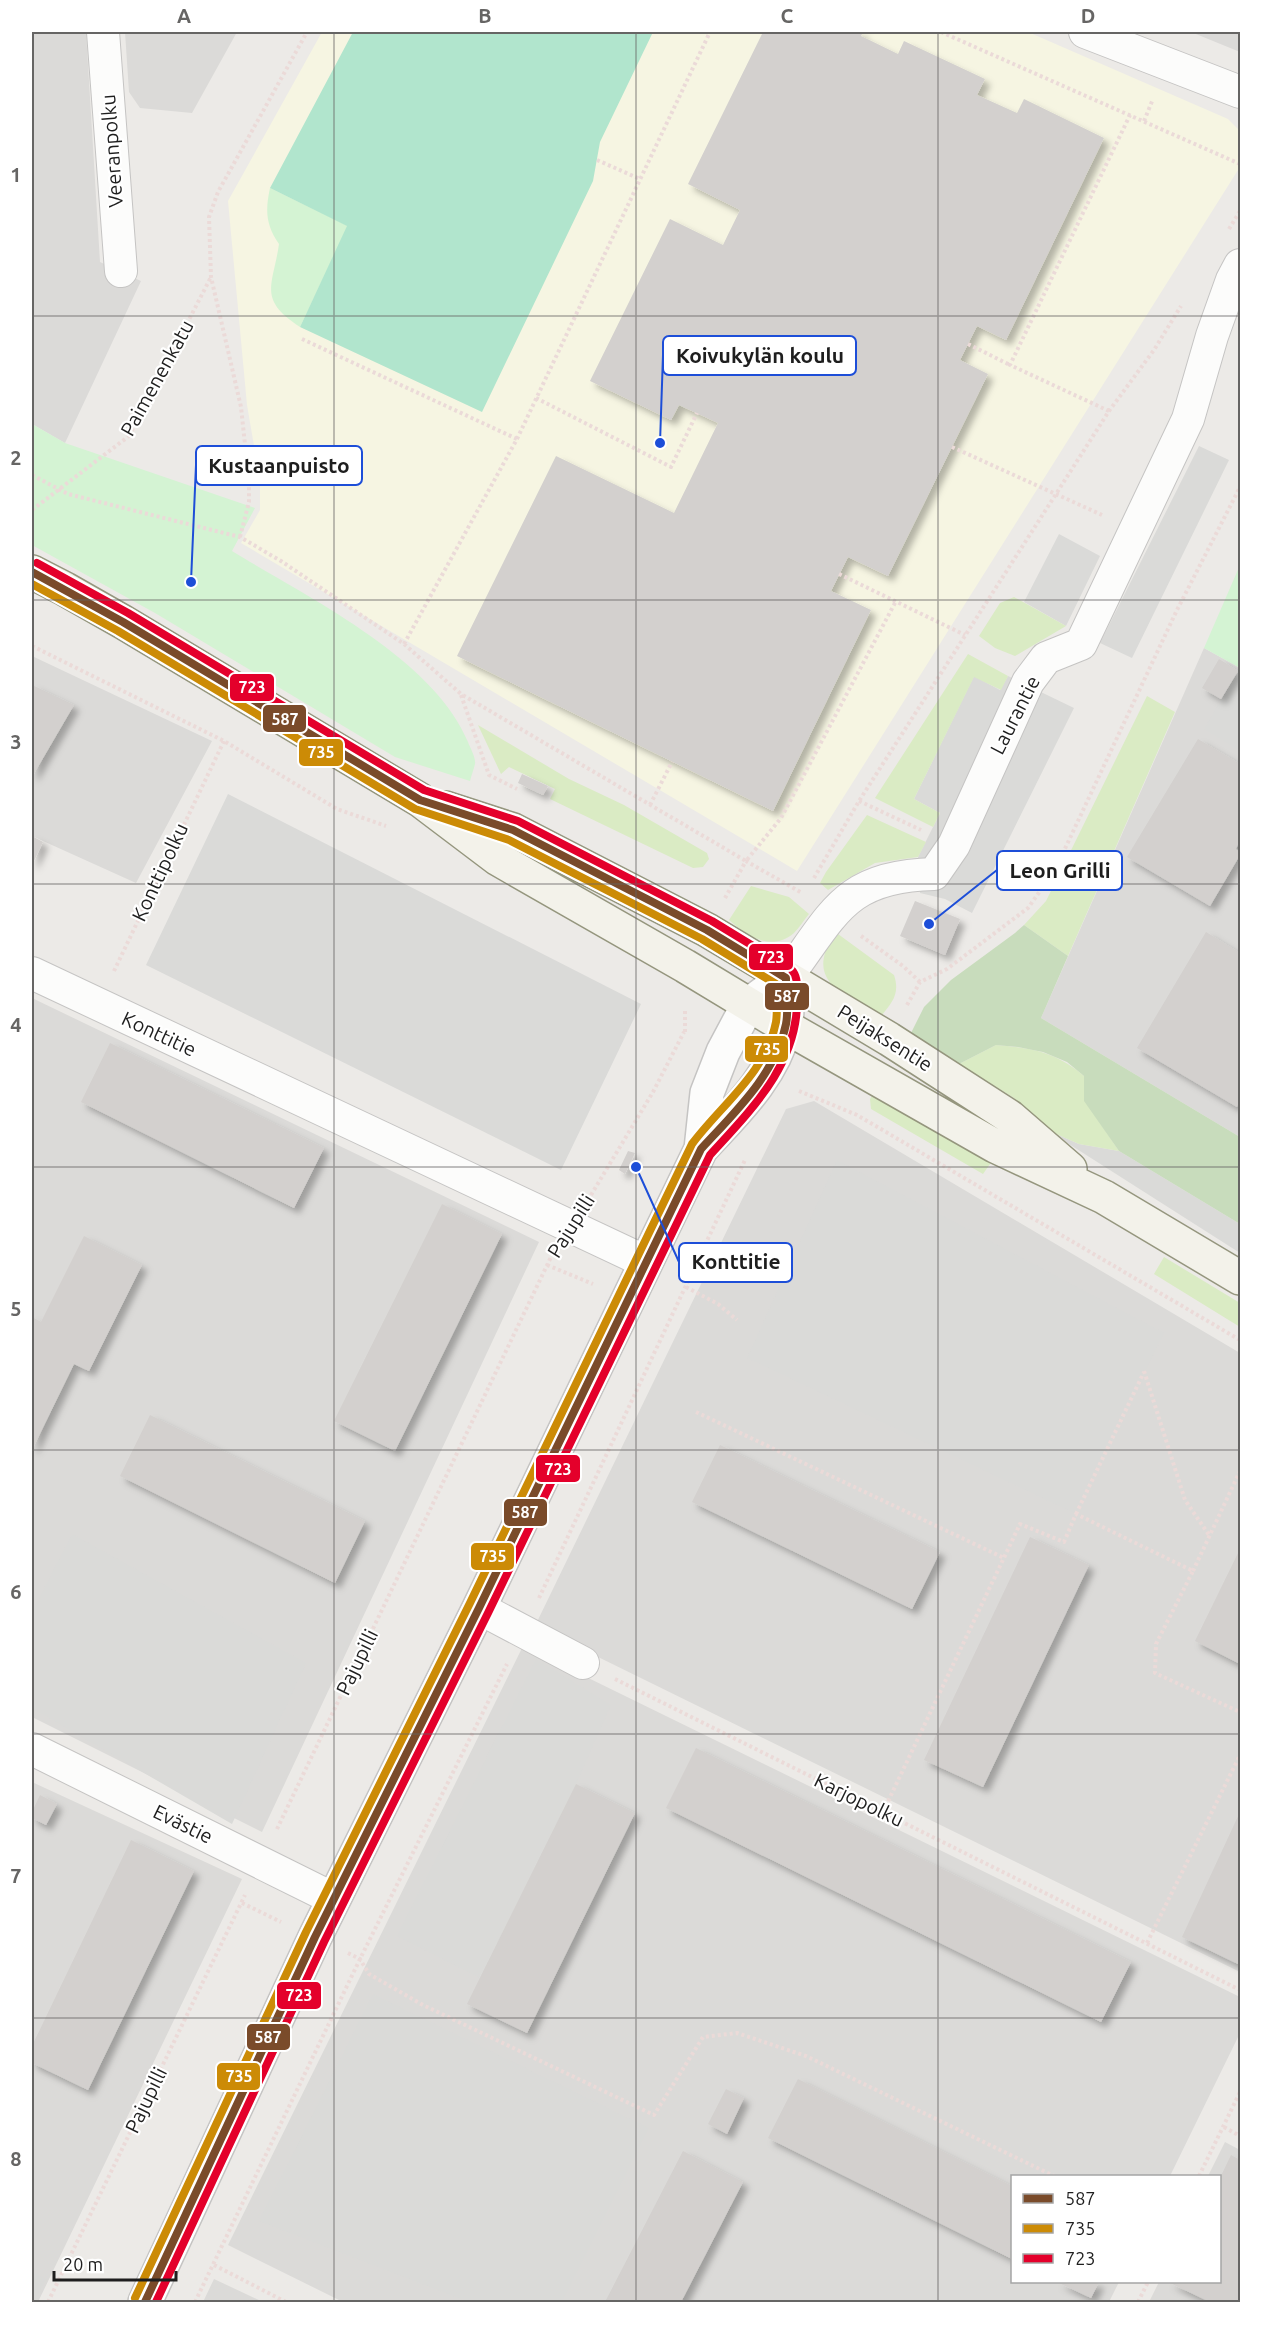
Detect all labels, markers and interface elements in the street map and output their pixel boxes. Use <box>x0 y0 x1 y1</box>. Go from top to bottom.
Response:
text: A <box>177 4 191 27</box>
text: B <box>478 4 492 27</box>
text: C <box>781 4 794 27</box>
text: D <box>1081 4 1095 27</box>
street label: Veeranpolku <box>96 94 127 208</box>
text: 1 <box>10 163 22 186</box>
street label: Paimenenkatu <box>115 316 198 440</box>
callout: Koivukylän koulu <box>663 336 856 375</box>
text: Koivukylän koulu <box>676 343 844 367</box>
text: 2 <box>10 446 22 469</box>
callout: Kustaanpuisto <box>196 446 362 485</box>
text: Kustaanpuisto <box>208 453 350 477</box>
street label: Laurantie <box>985 672 1044 758</box>
line badge: 723 <box>229 673 275 702</box>
text: 723 <box>238 678 266 696</box>
line badge: 587 <box>262 704 307 733</box>
text: 587 <box>271 710 299 728</box>
text: 3 <box>10 730 22 753</box>
line badge: 735 <box>298 738 344 767</box>
text: 735 <box>307 743 335 761</box>
street label: Konttipolku <box>127 819 192 925</box>
callout: Leon Grilli <box>997 851 1122 890</box>
text: Leon Grilli <box>1009 858 1111 882</box>
line badge: 723 <box>748 943 794 971</box>
text: 723 <box>757 948 785 966</box>
line badge: 587 <box>764 982 810 1011</box>
text: 587 <box>773 987 801 1005</box>
street label: Peijaksentie <box>834 999 937 1076</box>
street label: Konttitie <box>118 1006 200 1061</box>
text: 4 <box>10 1013 22 1036</box>
line badge: 735 <box>744 1035 789 1063</box>
text: 735 <box>753 1040 781 1058</box>
street label: Pajupilli <box>542 1190 599 1262</box>
callout: Konttitie <box>679 1243 792 1282</box>
text: Konttitie <box>691 1249 781 1273</box>
text: 5 <box>10 1297 22 1320</box>
line badge: 723 <box>535 1454 581 1483</box>
text: 723 <box>544 1460 572 1478</box>
line badge: 587 <box>503 1498 548 1527</box>
text: 587 <box>511 1503 539 1521</box>
line badge: 735 <box>470 1542 515 1571</box>
text: 735 <box>479 1547 507 1565</box>
text: 6 <box>10 1580 22 1603</box>
street label: Pajupilli <box>331 1625 382 1698</box>
street label: Karjopolku <box>811 1768 908 1831</box>
street label: Evästie <box>150 1799 217 1848</box>
text: 7 <box>10 1864 22 1887</box>
line badge: 723 <box>276 1981 322 2010</box>
text: 723 <box>285 1986 313 2004</box>
line badge: 587 <box>246 2023 291 2051</box>
text: 587 <box>254 2028 282 2046</box>
line badge: 735 <box>216 2062 261 2091</box>
street label: Pajupilli <box>120 2063 171 2136</box>
text: 735 <box>225 2067 253 2085</box>
text: 8 <box>10 2147 22 2170</box>
legend <box>1011 2175 1221 2283</box>
text: 587 <box>1065 2188 1095 2208</box>
text: 735 <box>1065 2218 1095 2238</box>
scale bar <box>54 2244 176 2282</box>
text: 723 <box>1065 2248 1095 2268</box>
text: 20 m <box>63 2254 103 2274</box>

